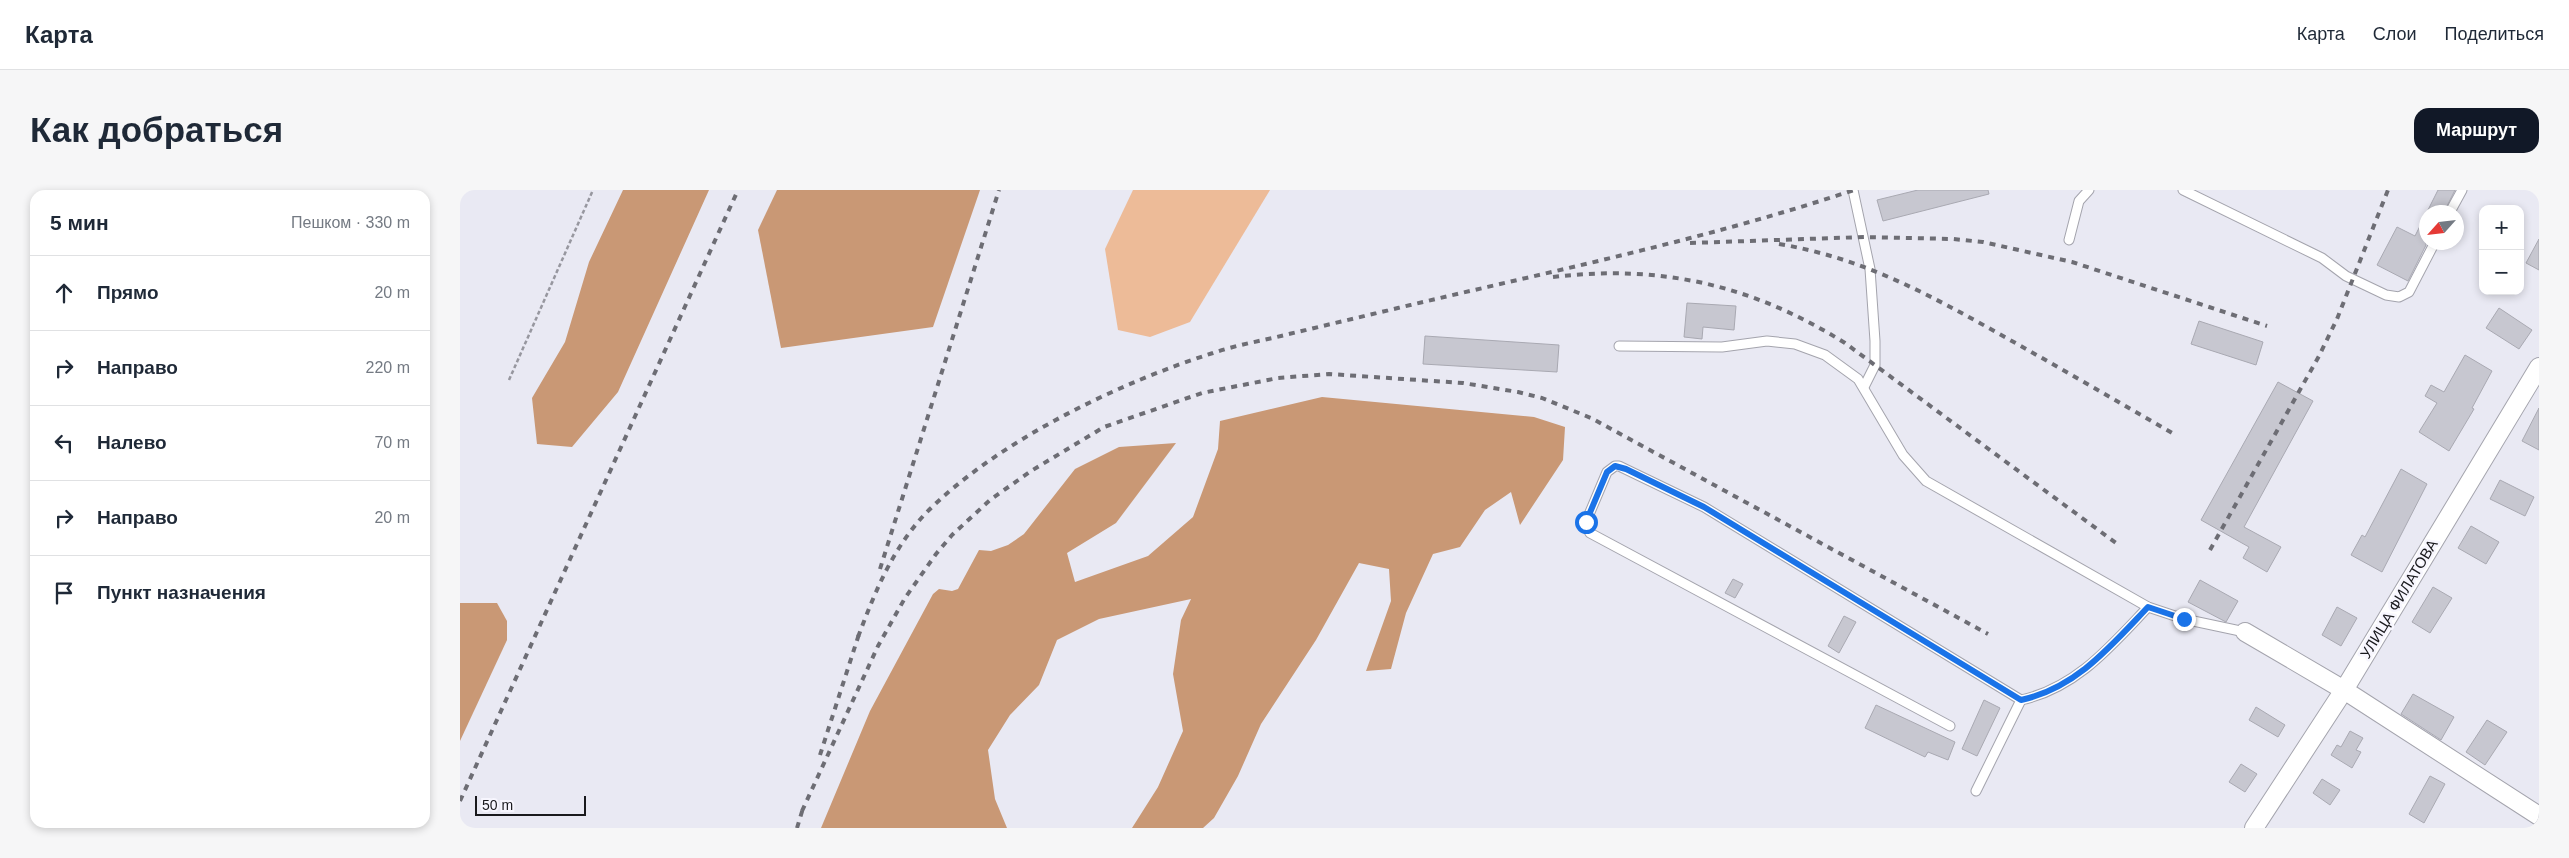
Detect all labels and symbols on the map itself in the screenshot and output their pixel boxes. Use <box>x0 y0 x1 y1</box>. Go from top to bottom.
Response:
north arrow <box>2419 205 2464 250</box>
route start <box>1575 511 1598 534</box>
street label: УЛИЦА ФИЛАТОВА <box>2356 536 2441 661</box>
route end <box>2173 608 2196 631</box>
scale bar <box>475 793 586 816</box>

